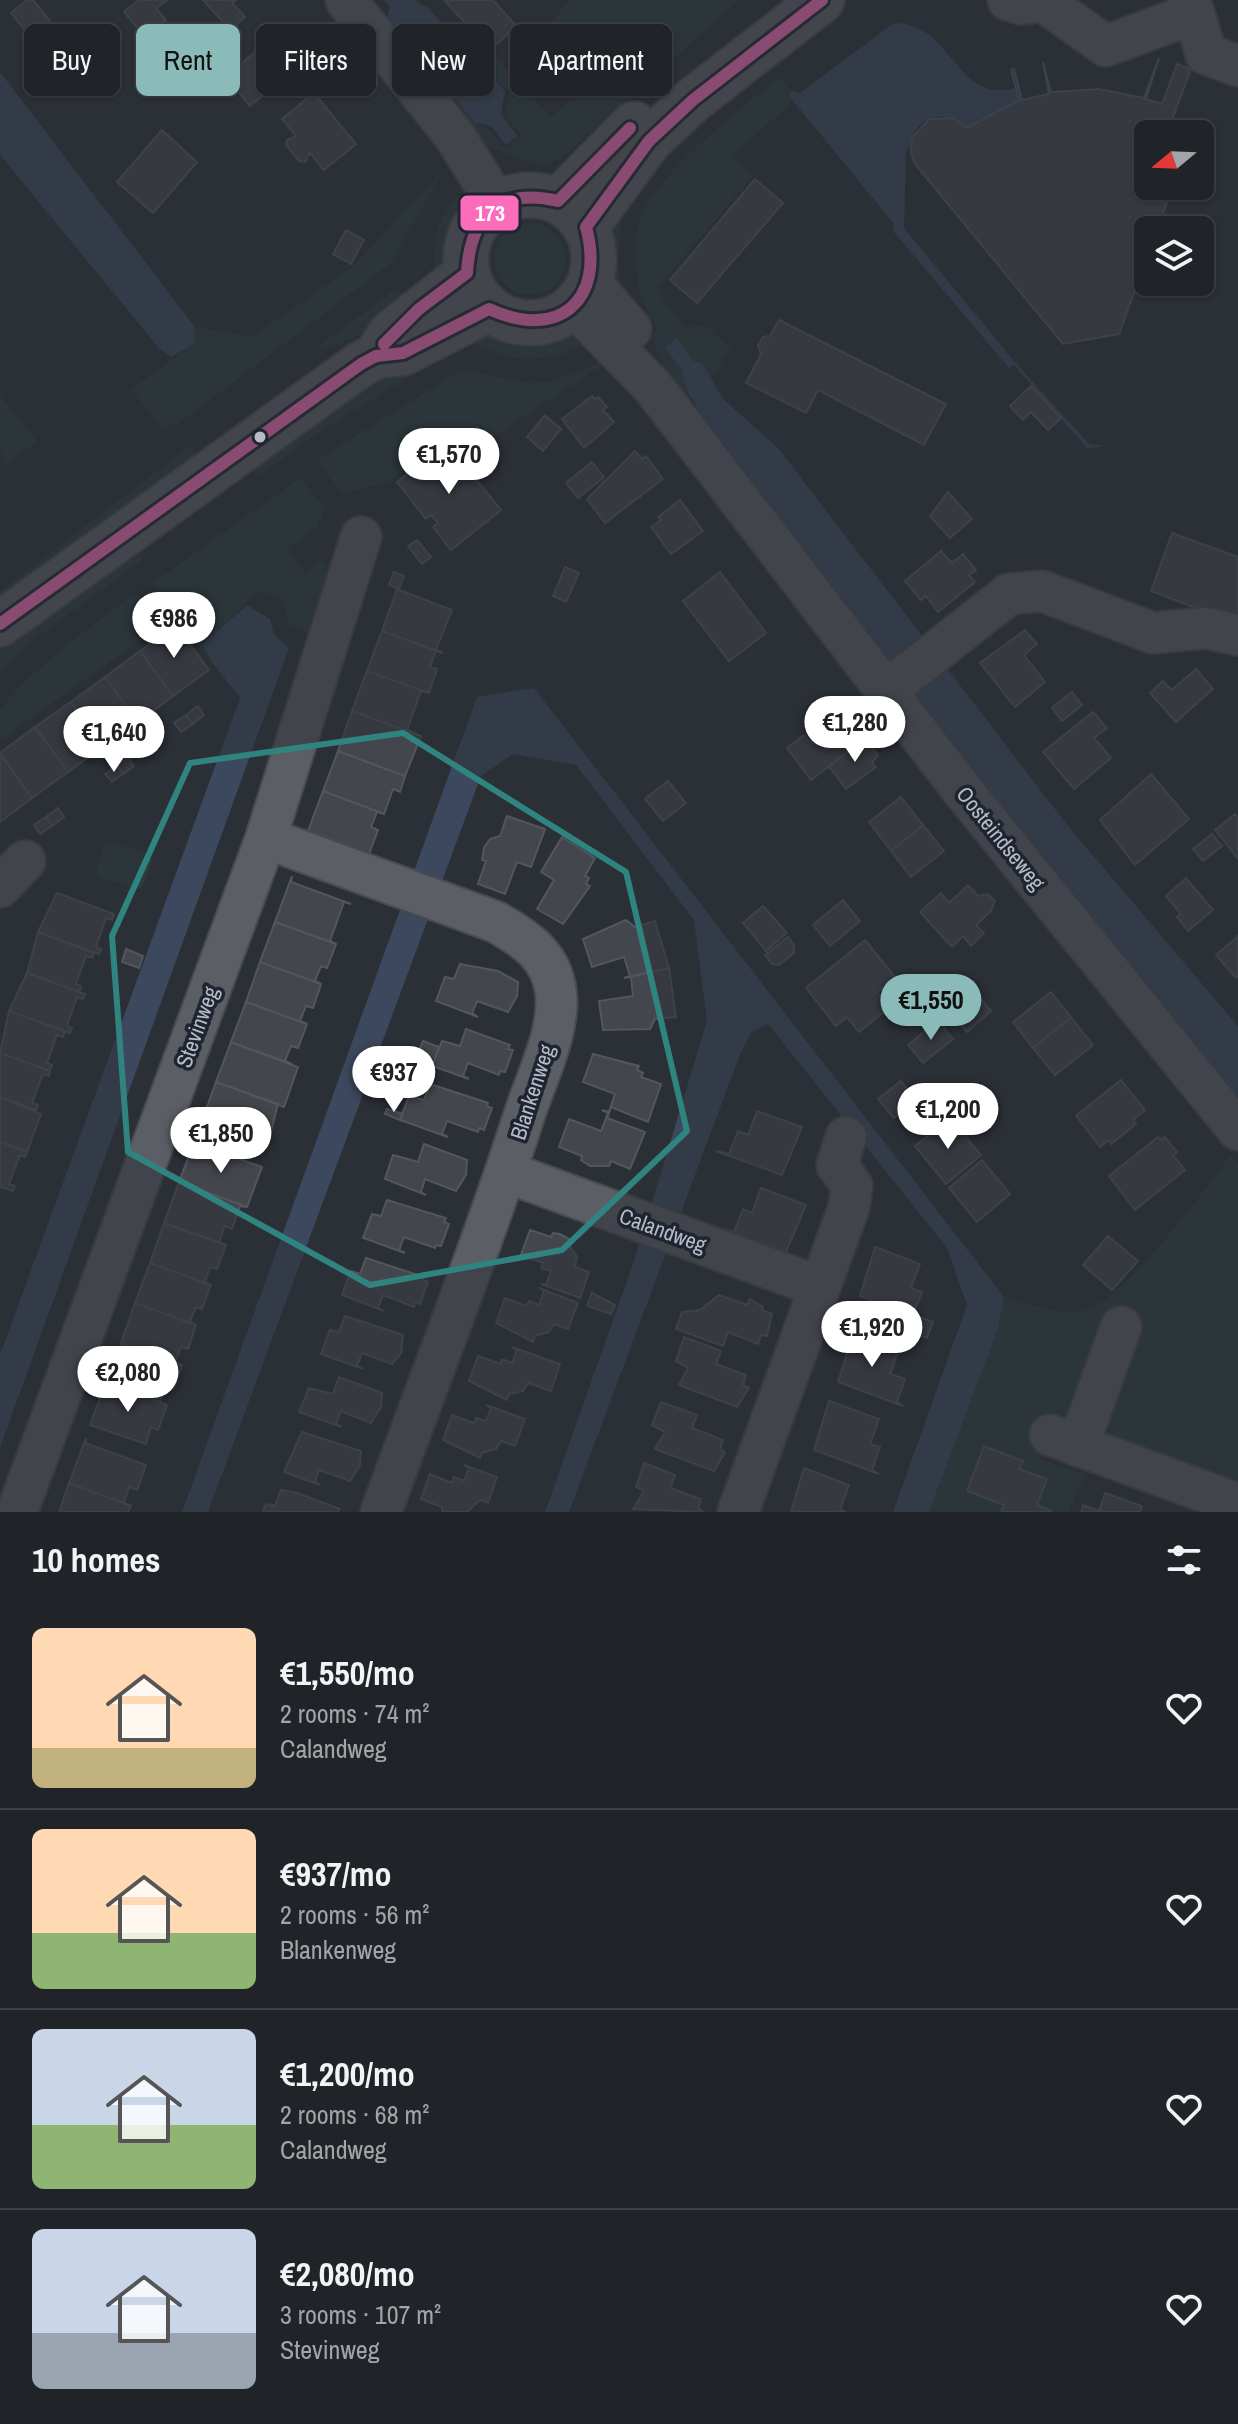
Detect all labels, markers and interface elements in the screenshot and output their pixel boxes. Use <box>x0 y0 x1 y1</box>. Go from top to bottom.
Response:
chip: Buy <box>24 24 120 96</box>
chip: Rent <box>136 24 240 96</box>
chip: Filters <box>256 24 376 96</box>
chip: New <box>392 24 494 96</box>
chip: Apartment <box>510 24 672 96</box>
north arrow <box>1134 120 1214 200</box>
map controls <box>1134 120 1214 296</box>
line badge: 173 <box>459 194 520 232</box>
text: 173 <box>475 198 505 228</box>
button: layers <box>1134 216 1214 296</box>
pin: €1,570 <box>384 428 514 496</box>
unlabelled marker <box>252 429 268 445</box>
text: €1,570 <box>416 436 482 471</box>
pin: €986 <box>127 592 221 660</box>
text: €986 <box>150 600 198 635</box>
pin: €1,280 <box>790 696 920 764</box>
text: €1,280 <box>822 704 888 739</box>
pin: €1,640 <box>49 706 179 774</box>
text: €1,640 <box>81 714 147 749</box>
street label: Oosteindseweg <box>950 780 1052 896</box>
pin: €1,550 <box>866 974 996 1042</box>
street label: Stevinweg <box>168 982 226 1072</box>
text: €1,550 <box>898 982 964 1017</box>
street label: Blankenweg <box>503 1041 561 1143</box>
pin: €937 <box>347 1046 441 1114</box>
text: €937 <box>370 1054 418 1089</box>
pin: €1,200 <box>883 1083 1013 1151</box>
text: €1,200 <box>915 1091 981 1126</box>
pin: €1,850 <box>156 1107 286 1175</box>
text: €1,850 <box>188 1115 254 1150</box>
street label: Calandweg <box>615 1200 711 1260</box>
pin: €1,920 <box>807 1301 937 1369</box>
text: €1,920 <box>839 1309 905 1344</box>
pin: €2,080 <box>63 1346 193 1414</box>
text: €2,080 <box>95 1354 161 1389</box>
text: 10 homes <box>32 1537 161 1583</box>
icon: filters <box>1162 1538 1206 1582</box>
text: €1,550/mo <box>280 1650 415 1696</box>
icon: home <box>96 1660 192 1756</box>
icon: heart <box>1162 1686 1206 1730</box>
text: 2 rooms · 74 m² <box>280 1696 429 1731</box>
text: Calandweg <box>280 1731 387 1766</box>
text: €937/mo <box>280 1851 392 1897</box>
icon: home <box>96 1861 192 1957</box>
icon: heart <box>1162 1887 1206 1931</box>
text: 2 rooms · 56 m² <box>280 1897 429 1932</box>
text: Blankenweg <box>280 1932 396 1967</box>
text: €1,200/mo <box>280 2051 415 2097</box>
icon: home <box>96 2061 192 2157</box>
icon: heart <box>1162 2087 1206 2131</box>
text: 2 rooms · 68 m² <box>280 2097 429 2132</box>
text: Calandweg <box>280 2132 387 2167</box>
text: €2,080/mo <box>280 2251 415 2297</box>
icon: home <box>96 2261 192 2357</box>
icon: heart <box>1162 2287 1206 2331</box>
text: 3 rooms · 107 m² <box>280 2297 441 2332</box>
text: Stevinweg <box>280 2332 380 2367</box>

